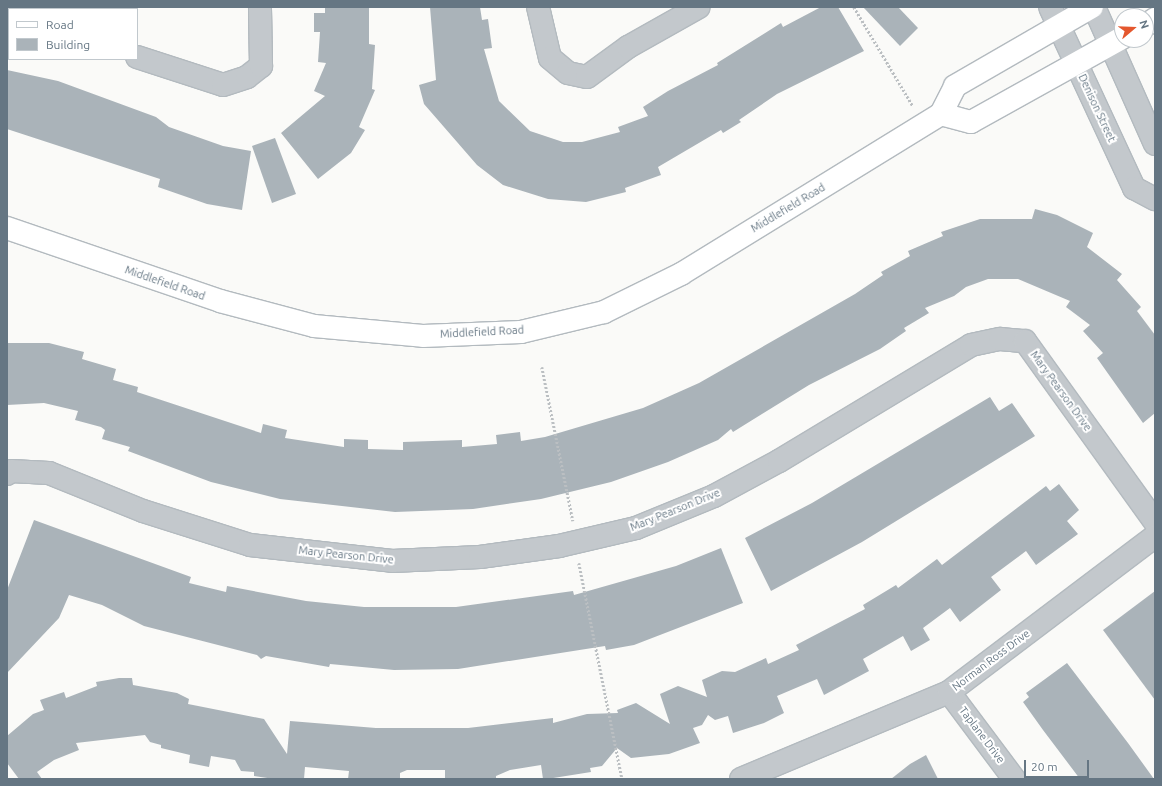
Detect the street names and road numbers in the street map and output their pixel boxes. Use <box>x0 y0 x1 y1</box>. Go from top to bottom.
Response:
street label: Denison Street <box>1075 72 1119 144</box>
street label: Middlefield Road <box>749 181 827 235</box>
street label: Middlefield Road <box>123 263 207 303</box>
street label: Middlefield Road <box>440 323 524 341</box>
street label: Mary Pearson Drive <box>1028 348 1094 434</box>
street label: Mary Pearson Drive <box>628 486 722 534</box>
street label: Mary Pearson Drive <box>298 543 394 567</box>
street label: Norman Ross Drive <box>950 627 1032 693</box>
street label: Taplane Drive <box>957 704 1007 766</box>

